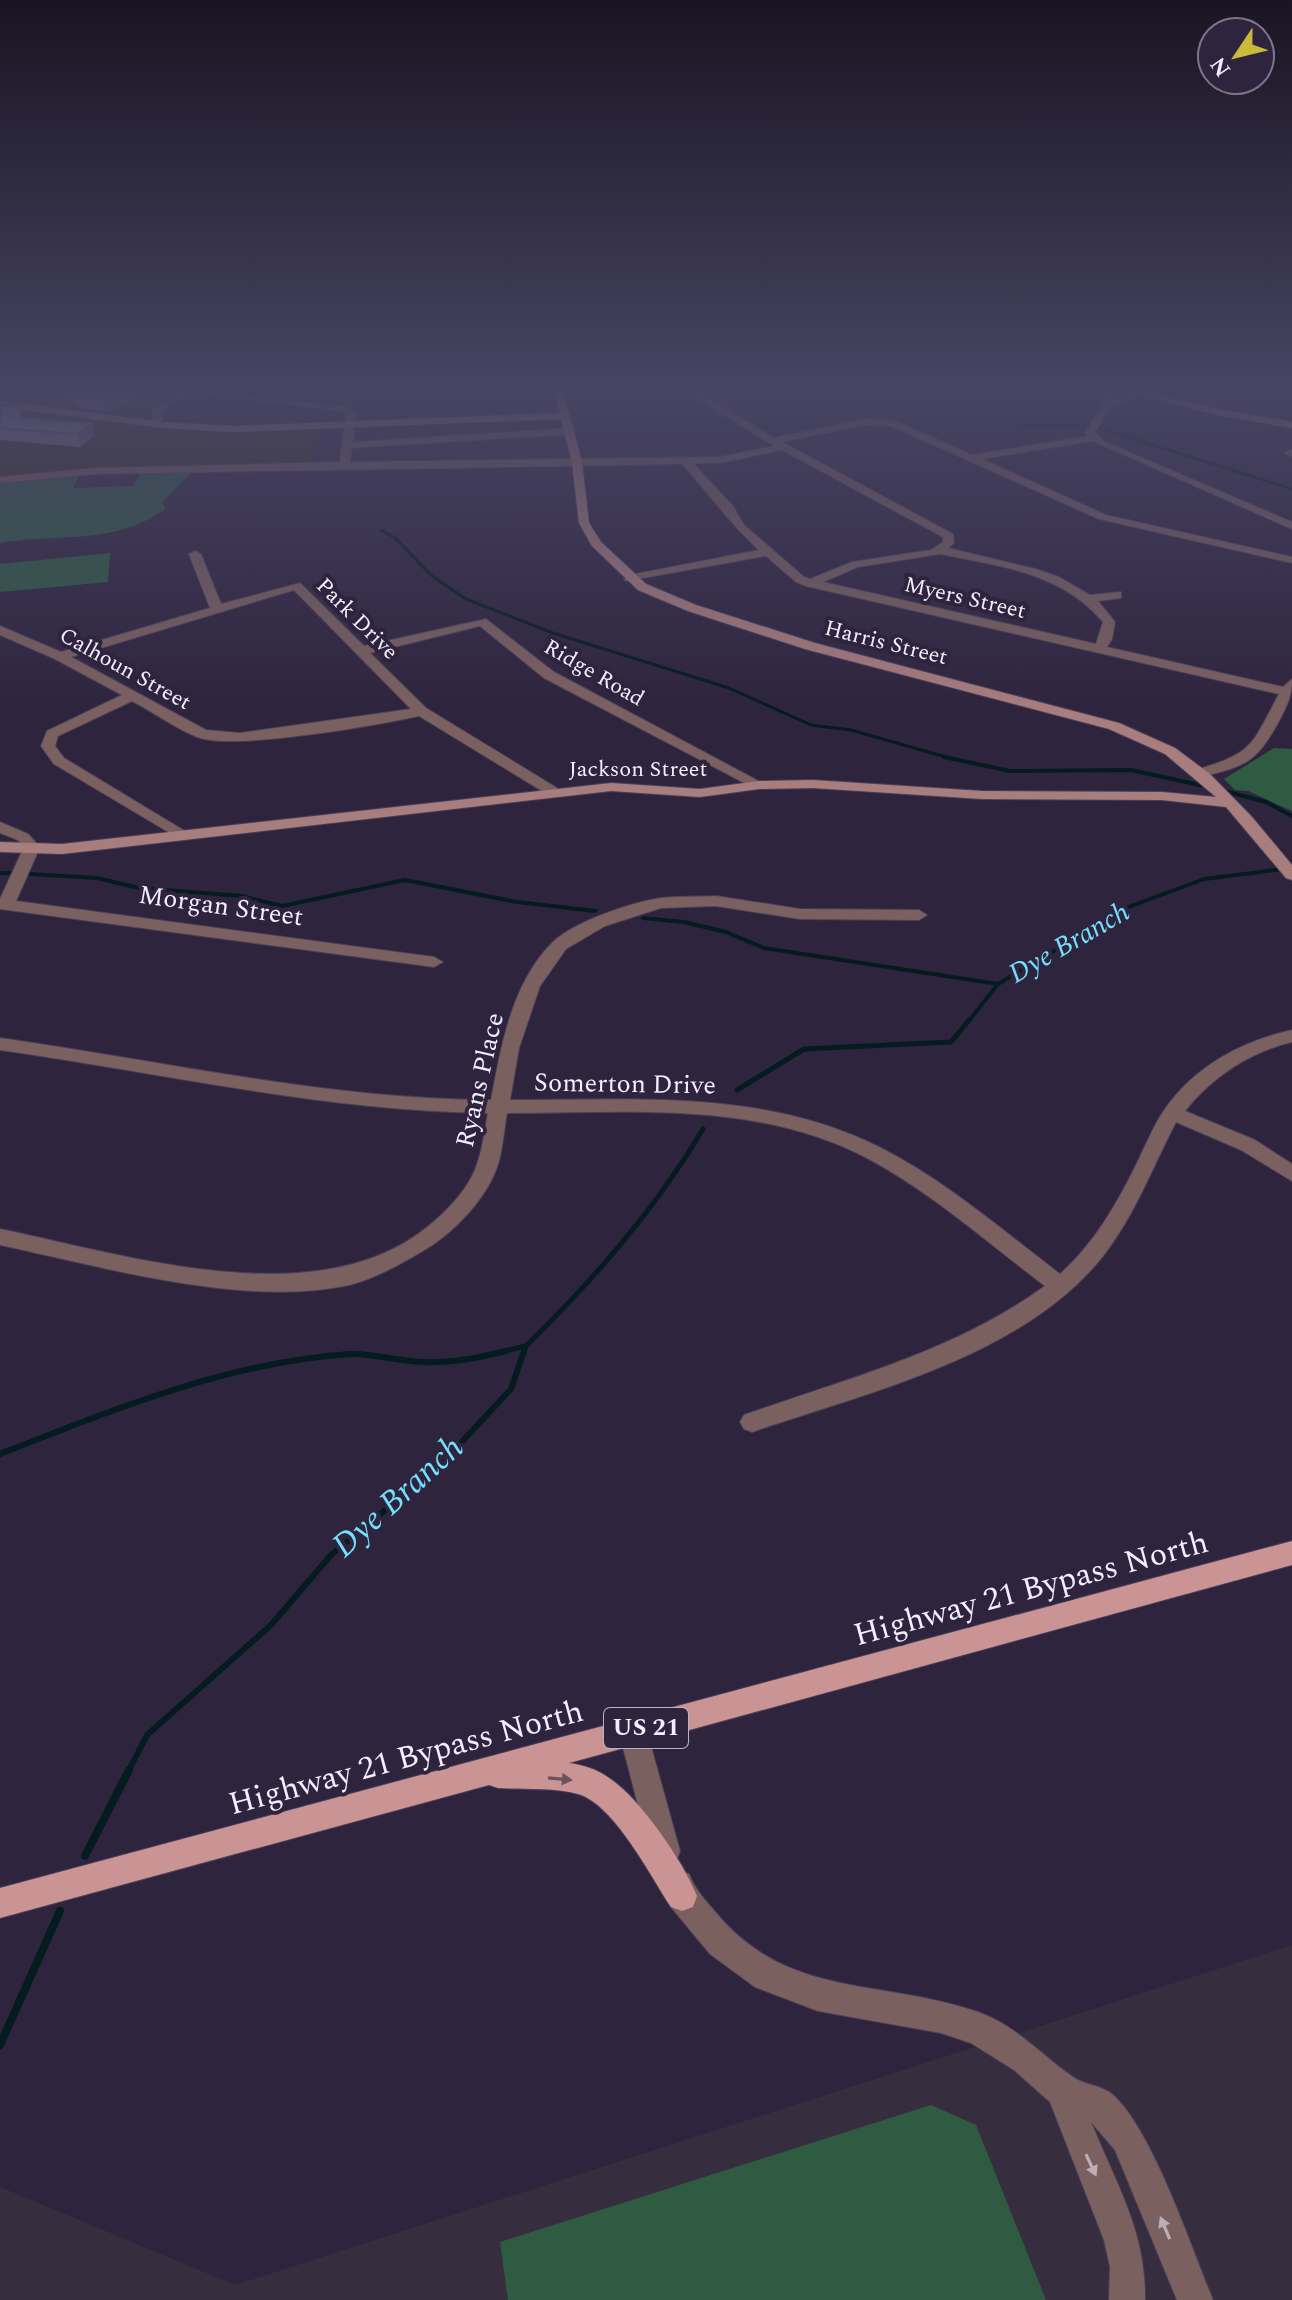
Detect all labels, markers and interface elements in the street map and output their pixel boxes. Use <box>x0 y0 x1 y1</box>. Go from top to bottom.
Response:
north arrow <box>1196 16 1276 96</box>
text: N <box>1202 50 1240 83</box>
street label: Myers Street <box>901 568 1029 628</box>
street label: Park Drive <box>308 570 406 668</box>
street label: Harris Street <box>821 612 951 674</box>
street label: Calhoun Street <box>53 619 197 719</box>
street label: Ridge Road <box>538 631 650 715</box>
street label: Jackson Street <box>569 753 707 786</box>
street label: Morgan Street <box>136 875 306 937</box>
water label: Dye Branch <box>1000 891 1138 995</box>
street label: Ryans Place <box>445 1009 515 1151</box>
street label: Somerton Drive <box>534 1062 716 1106</box>
water label: Dye Branch <box>320 1423 476 1571</box>
street label: Highway 21 Bypass North <box>848 1518 1214 1660</box>
street label: Highway 21 Bypass North <box>223 1687 589 1829</box>
road number: US 21 <box>604 1708 688 1748</box>
one-way arrow <box>548 1773 573 1786</box>
one-way arrow <box>1084 2153 1097 2177</box>
one-way arrow <box>1158 2216 1171 2240</box>

